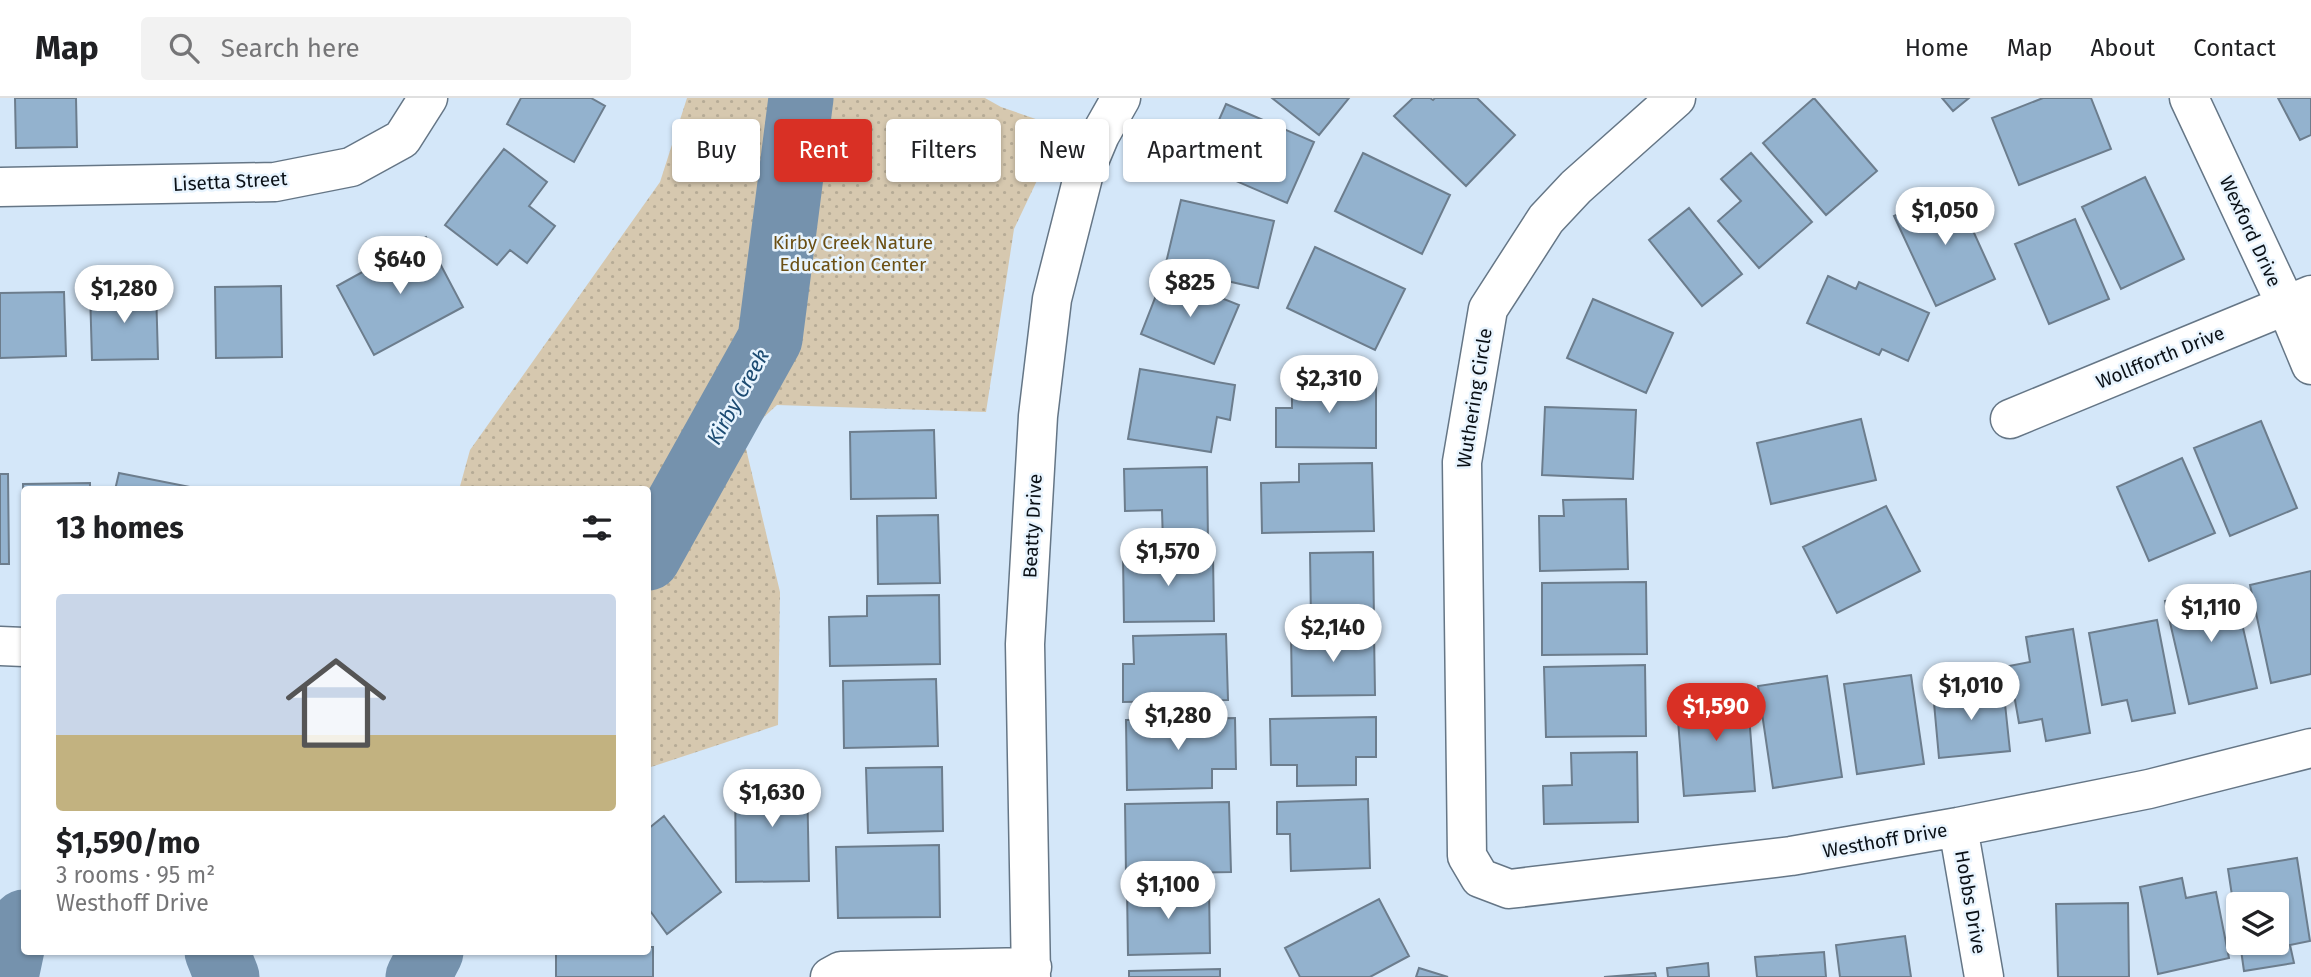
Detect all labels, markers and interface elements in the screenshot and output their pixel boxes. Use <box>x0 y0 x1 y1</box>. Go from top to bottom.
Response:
search box <box>141 17 631 80</box>
text: Map <box>35 28 99 68</box>
icon: search <box>165 29 203 67</box>
text: Search here <box>221 33 360 64</box>
text: Home <box>1905 34 1969 62</box>
text: Map <box>2007 34 2053 62</box>
text: About <box>2091 34 2155 62</box>
text: Contact <box>2193 34 2276 62</box>
chip: Buy <box>672 119 760 182</box>
chip: Rent <box>774 119 872 182</box>
chip: Filters <box>886 119 1001 182</box>
chip: New <box>1015 119 1109 182</box>
chip: Apartment <box>1123 119 1286 182</box>
street label: Lisetta Street <box>172 167 288 196</box>
street label: Wexford Drive <box>2215 172 2286 290</box>
pin: $1,050 <box>1888 188 2002 247</box>
text: $1,050 <box>1912 196 1978 224</box>
park label: Kirby Creek Nature Education Center <box>773 231 933 276</box>
pin: $640 <box>359 236 441 296</box>
text: $640 <box>374 245 426 273</box>
pin: $825 <box>1149 260 1231 319</box>
pin: $1,280 <box>67 266 181 325</box>
text: $825 <box>1165 268 1215 296</box>
text: $1,280 <box>91 274 157 302</box>
street label: Wollfforth Drive <box>2093 321 2228 394</box>
street label: Wuthering Circle <box>1452 326 1497 470</box>
water label: Kirby Creek <box>701 345 775 449</box>
pin: $2,310 <box>1272 356 1386 415</box>
text: $2,310 <box>1296 364 1362 392</box>
street label: Beatty Drive <box>1018 473 1047 579</box>
icon: filters <box>578 509 616 547</box>
text: 13 homes <box>56 510 184 546</box>
pin: $1,570 <box>1111 528 1225 588</box>
text: $1,570 <box>1136 537 1200 565</box>
pin: $1,110 <box>2154 584 2268 644</box>
text: $1,110 <box>2181 593 2241 621</box>
pin: $2,140 <box>1276 604 1390 664</box>
text: $2,140 <box>1301 613 1365 641</box>
icon: home <box>273 640 399 766</box>
pin: $1,010 <box>1914 662 2028 722</box>
text: $1,010 <box>1939 671 2003 699</box>
pin: $1,590 <box>1659 684 1773 743</box>
pin: $1,280 <box>1121 692 1235 752</box>
text: $1,590 <box>1683 692 1749 720</box>
text: $1,280 <box>1145 701 1211 729</box>
pin: $1,630 <box>715 770 829 829</box>
text: $1,630 <box>739 778 805 806</box>
street label: Westhoff Drive <box>1821 818 1949 863</box>
text: $1,590/mo <box>56 825 200 861</box>
street label: Hobbs Drive <box>1950 848 1991 956</box>
text: 3 rooms · 95 m² <box>56 861 215 889</box>
pin: $1,100 <box>1111 862 1225 921</box>
text: $1,100 <box>1136 870 1200 898</box>
text: Westhoff Drive <box>56 889 209 917</box>
map controls <box>2226 892 2289 955</box>
button: layers <box>2226 892 2289 955</box>

